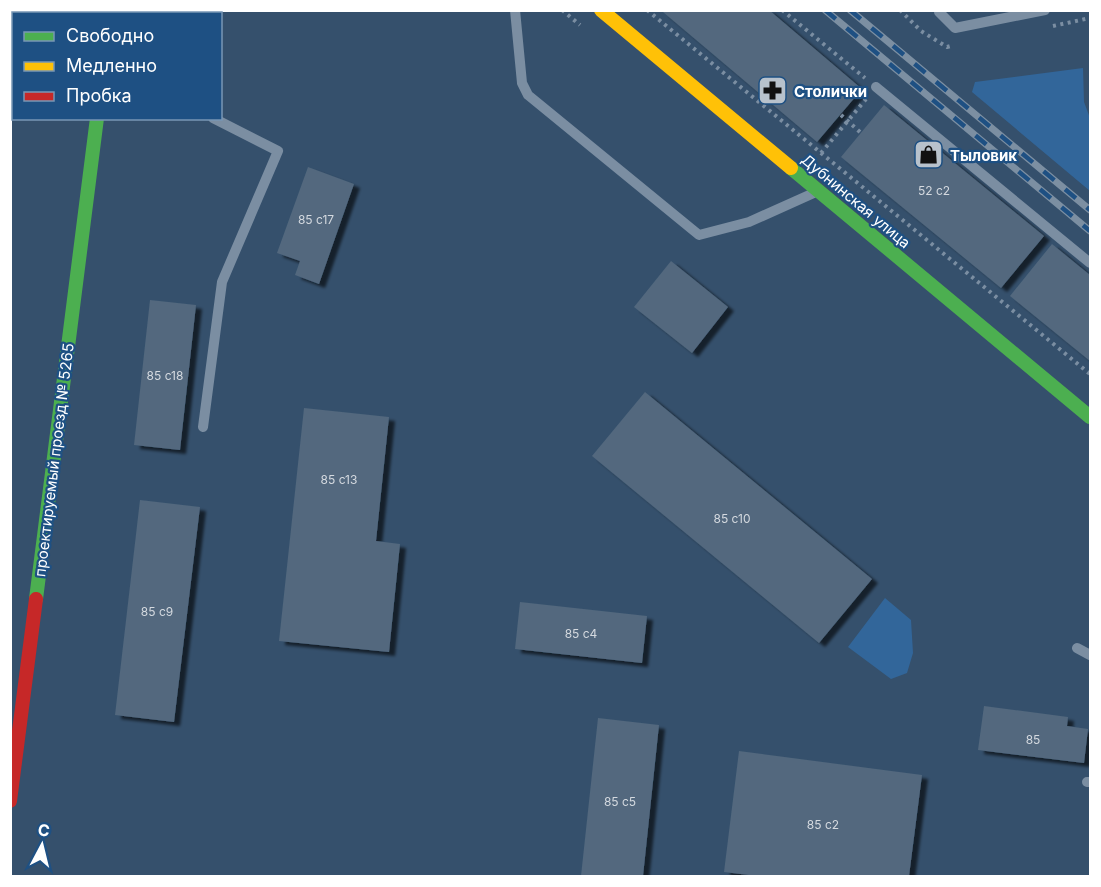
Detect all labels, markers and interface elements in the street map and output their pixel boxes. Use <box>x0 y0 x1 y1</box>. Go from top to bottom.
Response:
legend <box>12 12 222 120</box>
text: Свободно <box>66 25 154 46</box>
text: Медленно <box>66 55 157 76</box>
pharmacy icon: Столички <box>757 75 789 107</box>
place label: Столички <box>794 82 867 101</box>
text: Пробка <box>66 85 132 106</box>
shop icon: Тыловик <box>913 139 945 171</box>
place label: Тыловик <box>950 146 1017 165</box>
street label: Дубнинская улица <box>798 150 914 252</box>
house number: 52 с2 <box>918 183 950 198</box>
house number: 85 с17 <box>298 212 334 227</box>
street label: проектируемый проезд № 5265 <box>30 342 78 578</box>
house number: 85 с18 <box>147 368 183 383</box>
house number: 85 с13 <box>321 472 357 487</box>
house number: 85 с10 <box>714 511 751 526</box>
house number: 85 с9 <box>141 604 173 619</box>
house number: 85 с4 <box>565 626 598 641</box>
house number: 85 <box>1026 732 1040 747</box>
house number: 85 с5 <box>604 794 636 809</box>
north arrow <box>12 815 72 875</box>
house number: 85 с2 <box>807 817 839 832</box>
text: С <box>37 819 51 841</box>

